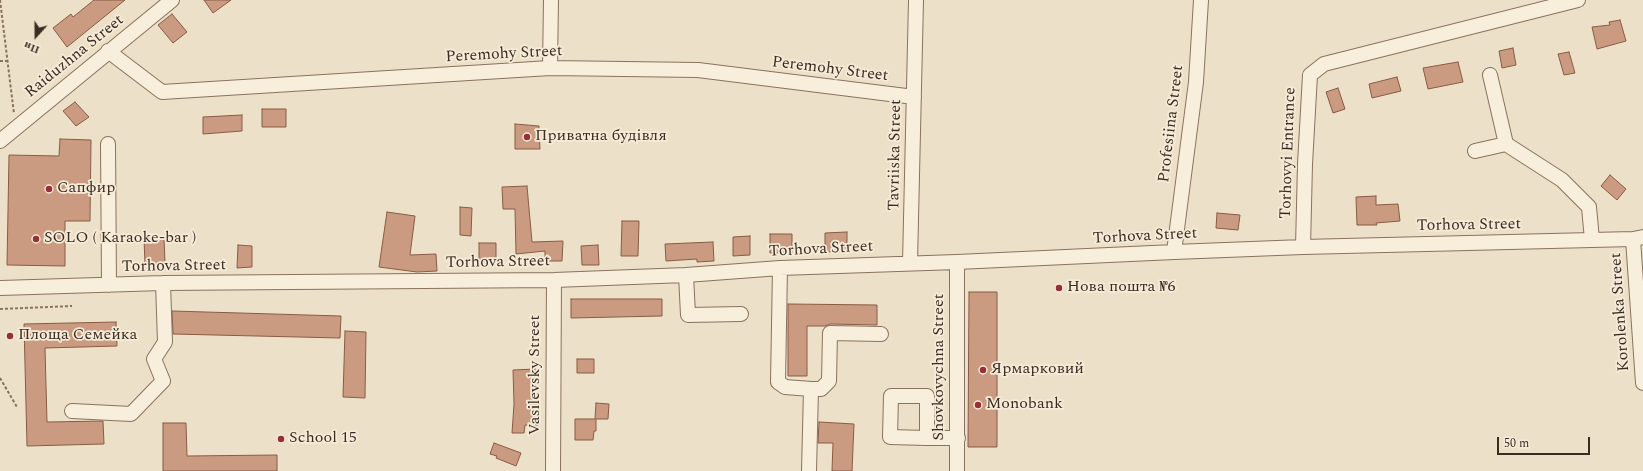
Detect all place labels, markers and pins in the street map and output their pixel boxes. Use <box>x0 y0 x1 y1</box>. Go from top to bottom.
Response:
place label: Приватна будівля <box>535 127 667 147</box>
marker: Приватна будівля <box>522 132 532 142</box>
place label: Сапфир <box>57 179 115 199</box>
marker: Сапфир <box>44 184 54 194</box>
place label: SOLO ( Karaoke-bar ) <box>44 229 196 249</box>
marker: SOLO ( Karaoke-bar ) <box>31 234 41 244</box>
place label: Нова пошта №6 <box>1067 278 1175 298</box>
marker: Нова пошта №6 <box>1054 283 1064 293</box>
place label: Площа Семейка <box>18 326 137 346</box>
marker: Площа Семейка <box>5 331 15 341</box>
place label: Ярмарковий <box>991 360 1084 380</box>
marker: Ярмарковий <box>978 365 988 375</box>
place label: Monobank <box>986 395 1063 415</box>
marker: Monobank <box>973 400 983 410</box>
place label: School 15 <box>289 429 357 449</box>
marker: School 15 <box>276 434 286 444</box>

